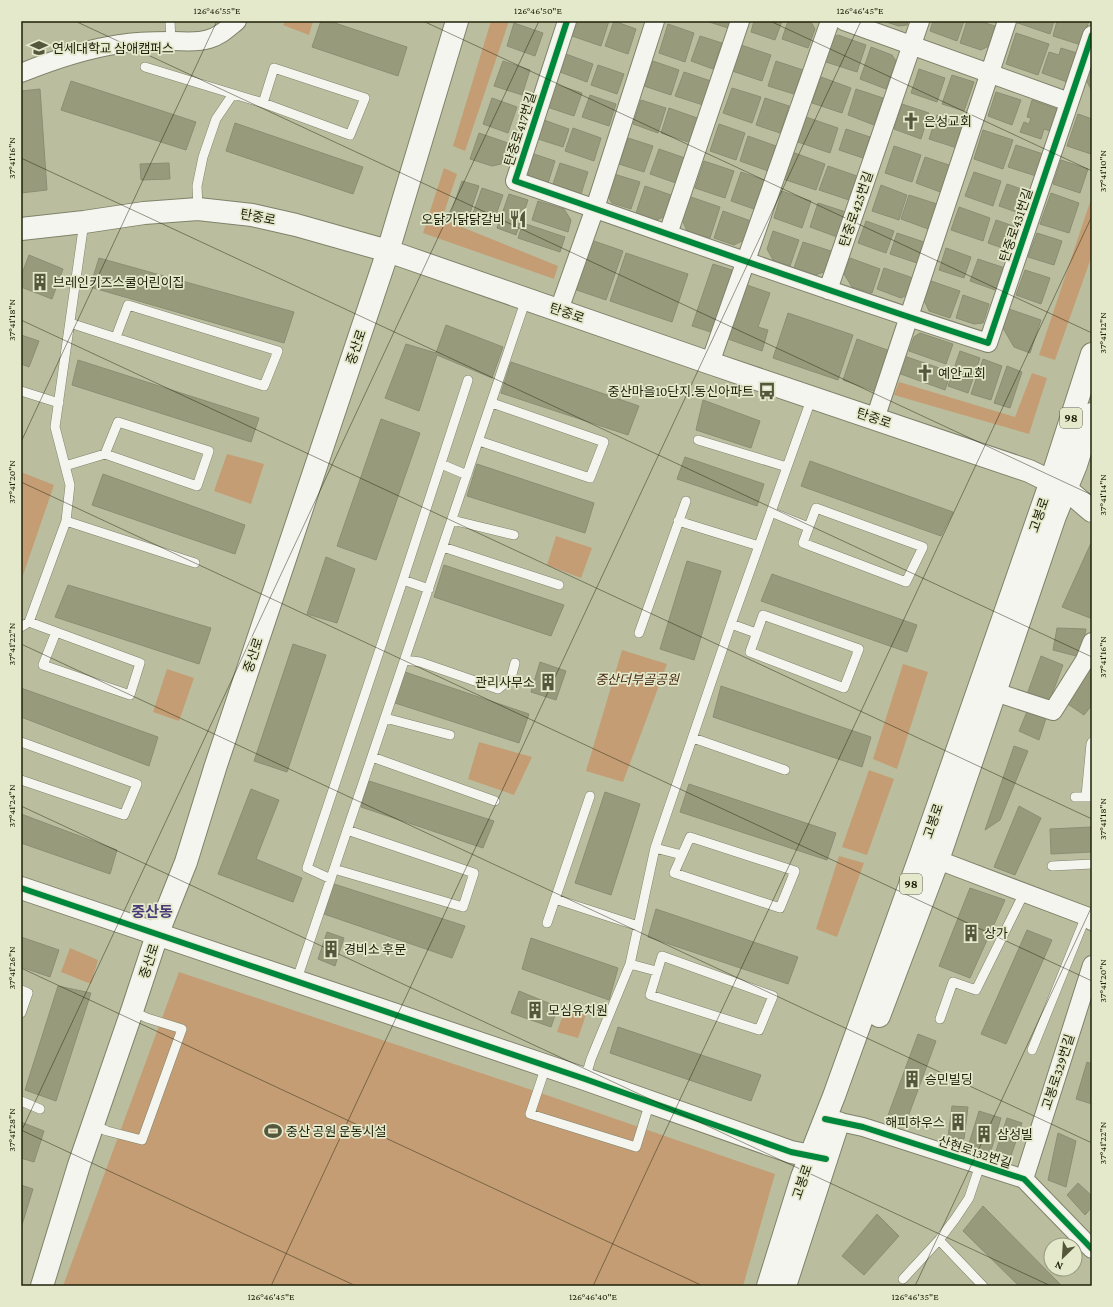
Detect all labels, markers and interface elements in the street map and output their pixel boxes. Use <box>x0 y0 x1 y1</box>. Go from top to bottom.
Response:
text: 126°46'55"E <box>194 5 241 16</box>
text: 126°46'50"E <box>514 5 562 16</box>
text: 126°46'45"E <box>836 5 884 16</box>
school or university icon: 연세대학교 삼애캠퍼스 <box>29 38 49 58</box>
place label: 연세대학교 삼애캠퍼스 <box>52 41 174 56</box>
street label: 탄중로417번길 <box>501 90 539 168</box>
church icon: 은성교회 <box>901 111 921 131</box>
place label: 은성교회 <box>924 114 972 129</box>
text: 37°41'16"N <box>6 137 17 179</box>
text: 37°41'10"N <box>1097 149 1108 192</box>
street label: 탄중로425번길 <box>836 169 876 249</box>
street label: 탄중로431번길 <box>996 186 1036 264</box>
street label: 탄중로 <box>239 206 277 228</box>
restaurant icon: 오닭가닭닭갈비 <box>508 209 528 229</box>
place label: 오닭가닭닭갈비 <box>421 212 505 227</box>
building icon: 브레인키즈스쿨어린이집 <box>30 272 50 292</box>
place label: 브레인키즈스쿨어린이집 <box>53 275 185 290</box>
text: 37°41'18"N <box>6 299 17 341</box>
street label: 탄중로 <box>548 300 586 326</box>
text: 37°41'12"N <box>1097 312 1108 354</box>
street label: 중산로 <box>343 328 369 366</box>
church icon: 예안교회 <box>915 363 935 383</box>
place label: 예안교회 <box>938 366 986 381</box>
bus stop icon: 중산마을10단지.동신아파트 <box>757 381 777 401</box>
place label: 중산마을10단지.동신아파트 <box>608 384 754 399</box>
street label: 탄중로 <box>855 405 893 431</box>
road number: 98 <box>1060 408 1082 428</box>
text: 37°41'20"N <box>6 460 17 504</box>
text: 37°41'14"N <box>1097 474 1108 516</box>
street label: 고봉로 <box>1026 496 1052 534</box>
text: 37°41'22"N <box>6 622 17 665</box>
street label: 중산로 <box>240 636 266 674</box>
text: 37°41'16"N <box>1097 636 1108 678</box>
building icon: 관리사무소 <box>538 672 558 692</box>
park label: 중산더부골공원 <box>595 672 680 687</box>
place label: 관리사무소 <box>475 675 535 690</box>
text: 37°41'24"N <box>6 784 17 828</box>
text: 37°41'18"N <box>1097 798 1108 840</box>
street label: 고봉로 <box>920 802 946 840</box>
road number: 98 <box>900 874 922 894</box>
district label: 중산동 <box>131 904 173 920</box>
building icon: 상가 <box>961 923 981 943</box>
place label: 상가 <box>984 926 1008 941</box>
building icon: 경비소 후문 <box>321 939 341 959</box>
street label: 중산로 <box>136 942 162 980</box>
place label: 경비소 후문 <box>344 942 406 957</box>
text: 37°41'26"N <box>6 946 17 990</box>
text: 37°41'20"N <box>1097 959 1108 1003</box>
building icon: 모심유치원 <box>525 1000 545 1020</box>
place label: 모심유치원 <box>548 1003 608 1018</box>
street label: 고봉로329번길 <box>1039 1032 1077 1112</box>
building icon: 승민빌딩 <box>902 1069 922 1089</box>
place label: 승민빌딩 <box>925 1072 973 1087</box>
text: 37°41'28"N <box>6 1108 17 1152</box>
building icon: 해피하우스 <box>948 1112 968 1132</box>
place label: 해피하우스 <box>885 1115 945 1130</box>
sports icon: 중산 공원 운동시설 <box>263 1121 283 1141</box>
text: 37°41'22"N <box>1097 1121 1108 1164</box>
place label: 중산 공원 운동시설 <box>286 1124 387 1139</box>
building icon: 삼성빌 <box>974 1124 994 1144</box>
place label: 삼성빌 <box>997 1127 1033 1142</box>
street label: 산현로132번길 <box>936 1133 1014 1171</box>
street label: 고봉로 <box>789 1163 815 1201</box>
north arrow <box>1043 1237 1083 1277</box>
text: N <box>1052 1259 1065 1273</box>
text: 126°46'45"E <box>247 1291 295 1302</box>
text: 126°46'40"E <box>569 1291 618 1302</box>
text: 126°46'35"E <box>891 1291 939 1302</box>

